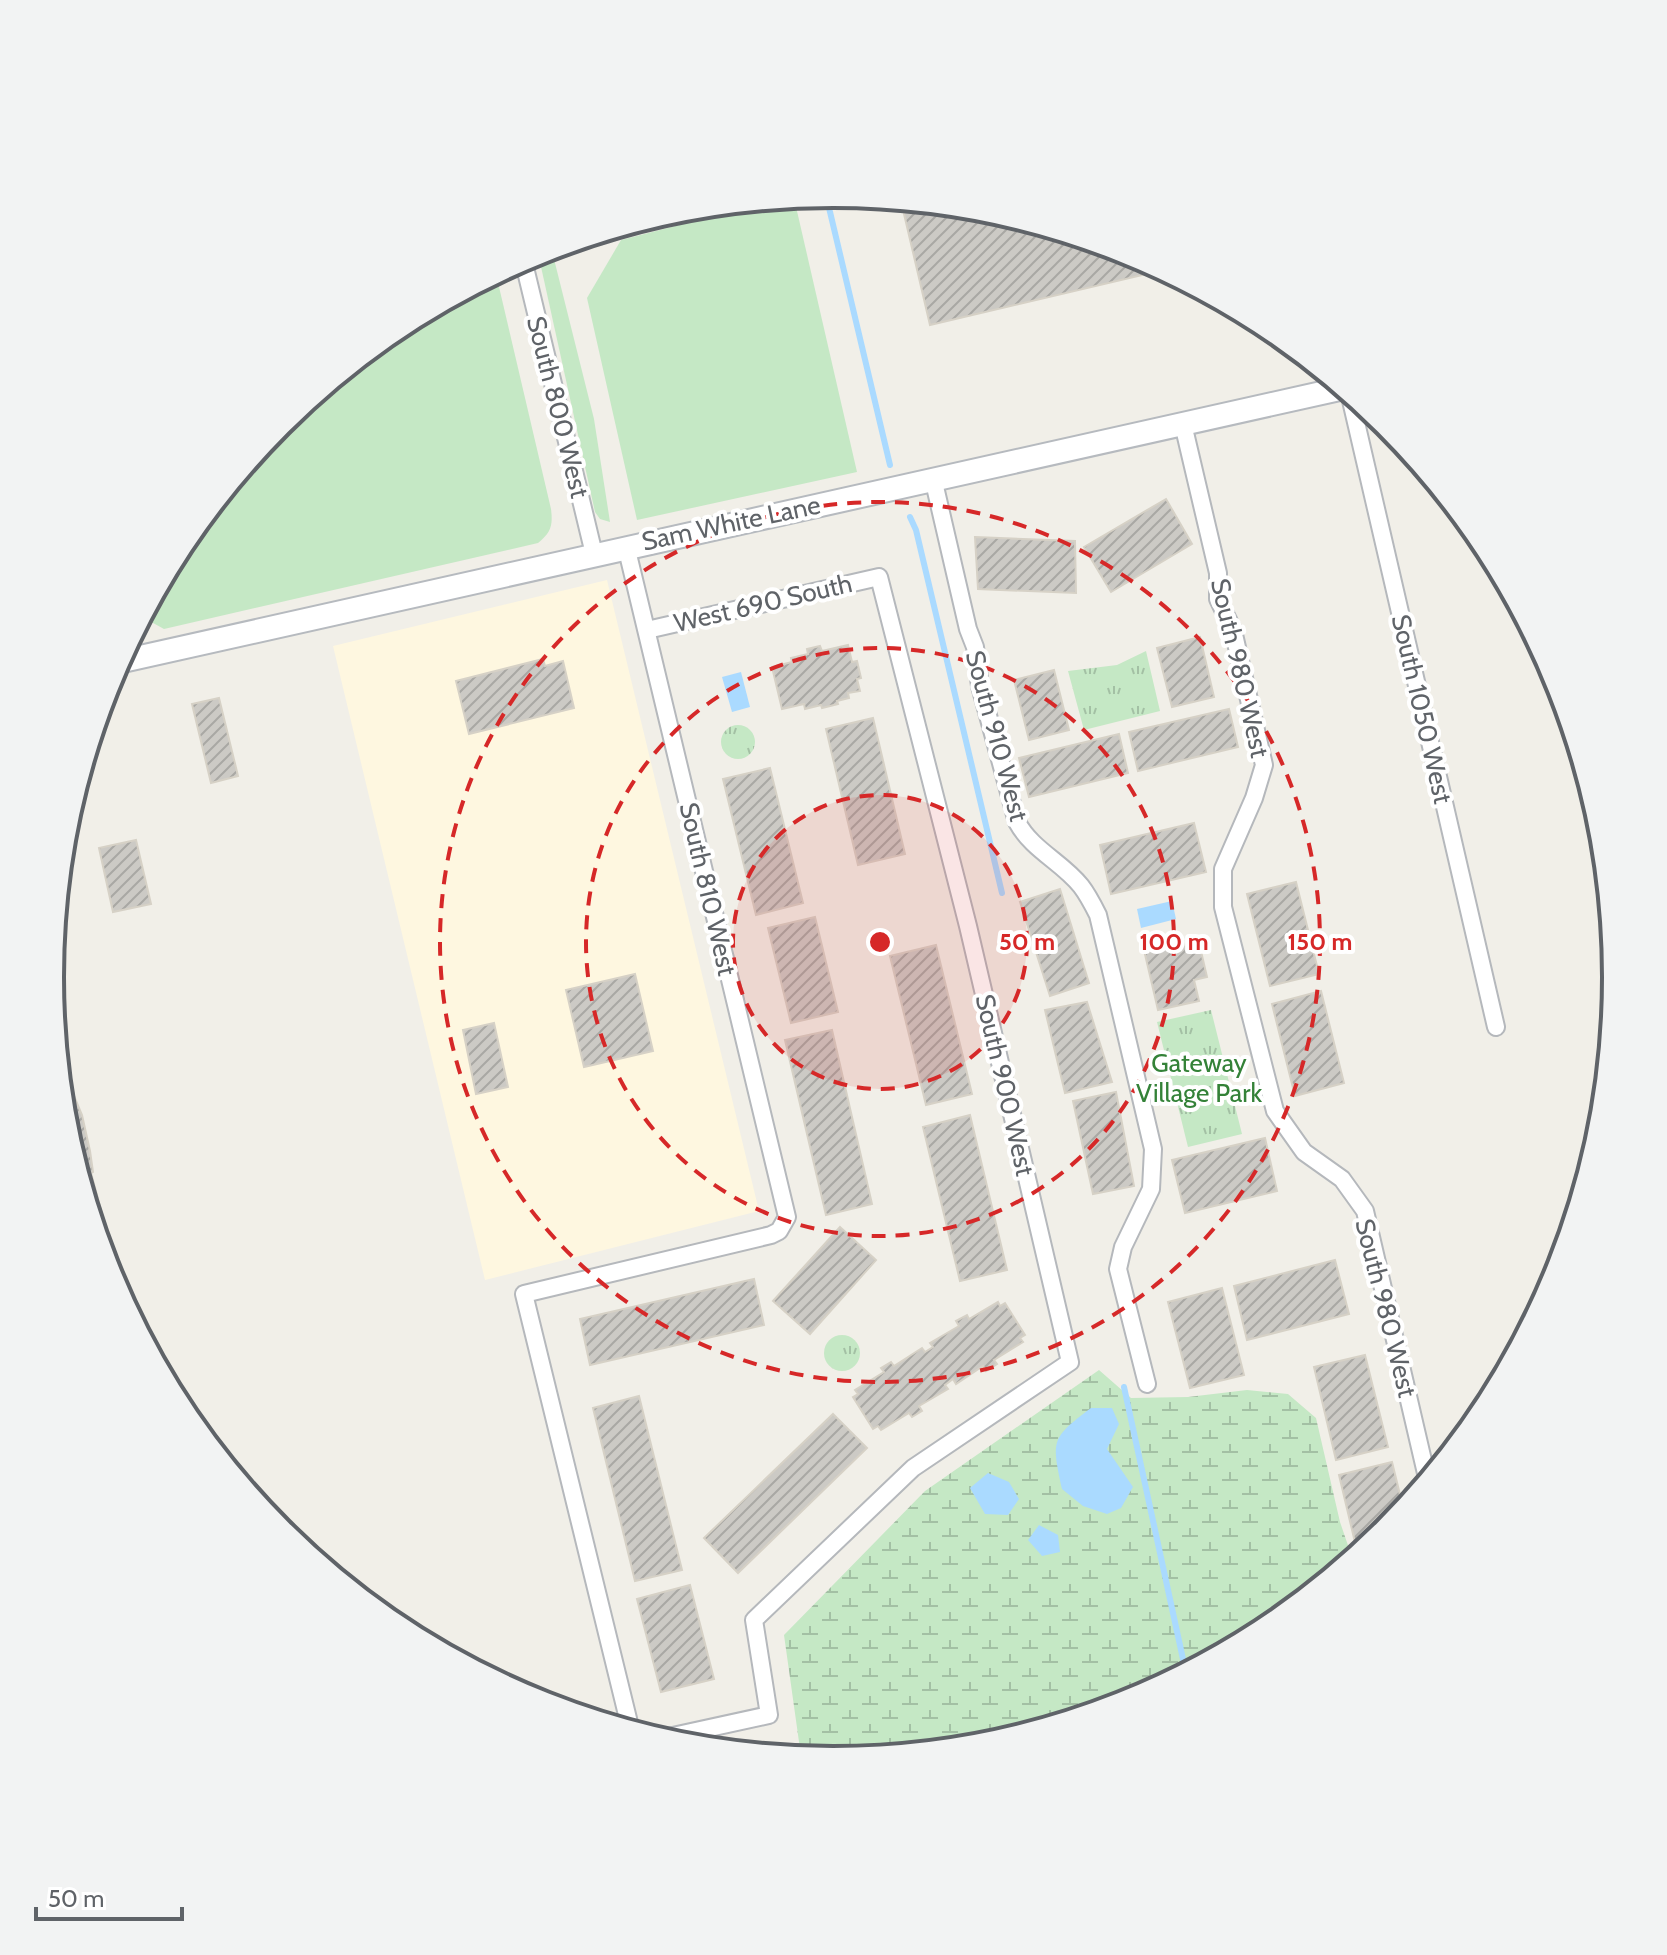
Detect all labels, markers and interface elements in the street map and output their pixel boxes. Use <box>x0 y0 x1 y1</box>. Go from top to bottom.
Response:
street label: South 800 West <box>520 313 596 501</box>
street label: Sam White Lane <box>639 488 823 558</box>
street label: West 690 South <box>671 567 855 639</box>
street label: South 980 West <box>1204 575 1276 761</box>
street label: South 1050 West <box>1385 611 1459 807</box>
street label: South 910 West <box>959 647 1035 825</box>
street label: South 810 West <box>673 799 743 979</box>
text: 50 m <box>999 927 1055 956</box>
text: 100 m <box>1139 927 1209 956</box>
text: 150 m <box>1288 927 1352 956</box>
centre of rings <box>866 928 894 956</box>
street label: South 900 West <box>969 991 1041 1179</box>
park label: Gateway Village Park <box>1136 1047 1262 1109</box>
street label: South 980 West <box>1348 1215 1424 1401</box>
scale bar <box>36 1871 182 1921</box>
text: 50 m <box>48 1884 104 1913</box>

